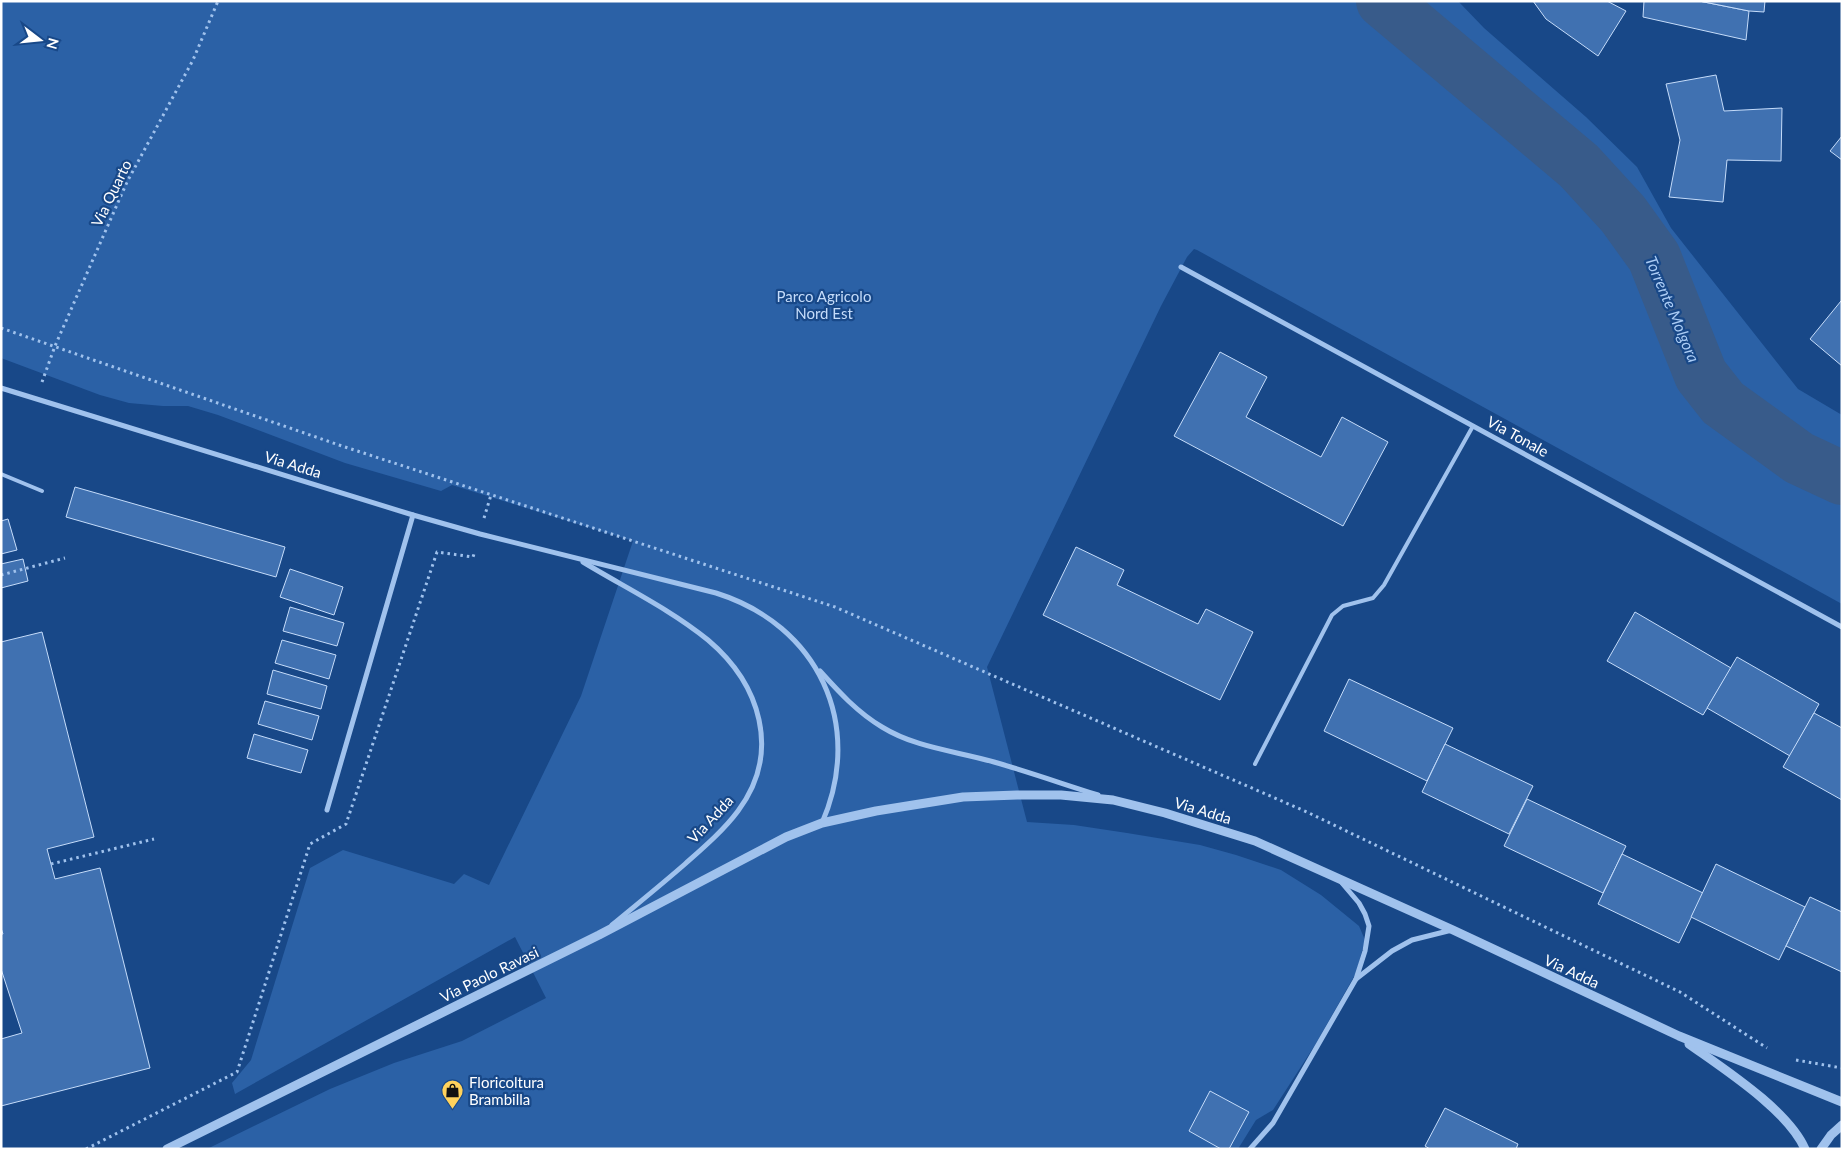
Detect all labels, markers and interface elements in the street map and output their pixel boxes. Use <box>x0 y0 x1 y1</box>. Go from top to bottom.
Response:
north arrow <box>15 15 65 65</box>
text: N <box>43 36 63 51</box>
street label: Via Quarto <box>87 157 135 229</box>
water label: Torrente Molgora <box>1642 253 1704 365</box>
park label: Parco Agricolo Nord Est <box>777 287 871 322</box>
street label: Via Tonale <box>1484 412 1552 460</box>
street label: Via Adda <box>262 447 324 481</box>
street label: Via Adda <box>683 791 737 847</box>
street label: Via Adda <box>1172 793 1234 827</box>
street label: Via Paolo Ravasi <box>437 942 541 1006</box>
street label: Via Adda <box>1542 950 1602 992</box>
place label: Floricoltura Brambilla <box>469 1073 544 1108</box>
shop icon: Floricoltura Brambilla <box>441 1079 465 1110</box>

